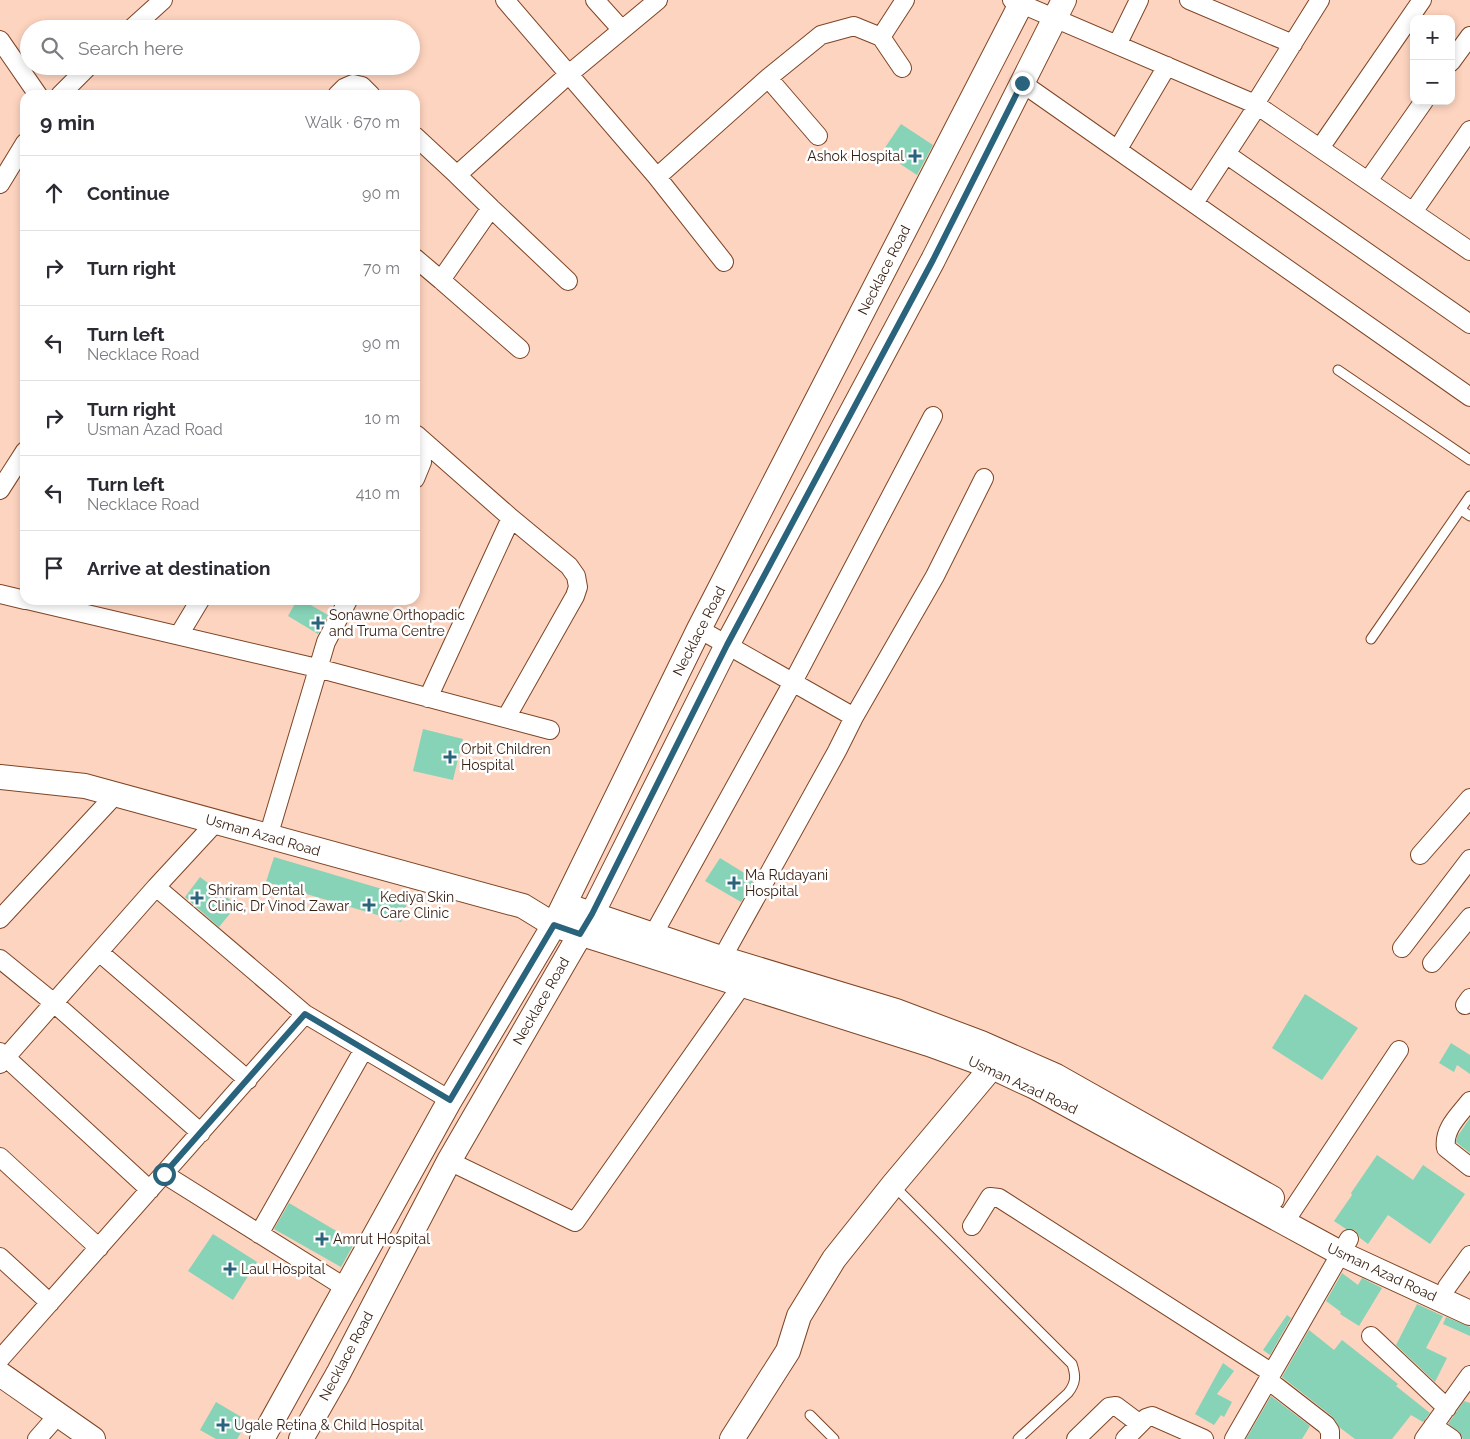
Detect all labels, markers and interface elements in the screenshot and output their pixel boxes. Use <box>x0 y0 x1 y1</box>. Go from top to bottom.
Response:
map controls <box>1410 15 1455 105</box>
button: + <box>1410 15 1455 60</box>
search box <box>20 20 420 75</box>
icon: search <box>38 34 66 62</box>
text: Search here <box>78 37 184 59</box>
button: − <box>1410 60 1455 105</box>
route end <box>1011 72 1034 95</box>
text: 9 min <box>40 110 95 135</box>
text: Walk · 670 m <box>305 113 400 132</box>
place label: Ashok Hospital <box>807 148 904 164</box>
marker: Ashok Hospital <box>908 149 922 163</box>
icon: ahead <box>40 179 68 207</box>
text: Continue <box>87 182 170 204</box>
text: 90 m <box>362 184 400 203</box>
street label: Necklace Road <box>855 223 913 317</box>
icon: right <box>40 254 68 282</box>
text: Turn right <box>87 257 176 279</box>
text: 70 m <box>363 259 400 278</box>
text: Turn left <box>87 323 164 345</box>
icon: left <box>40 329 68 357</box>
text: 90 m <box>362 334 400 353</box>
text: Necklace Road <box>87 345 200 364</box>
text: Turn right <box>87 398 176 420</box>
icon: right <box>40 404 68 432</box>
text: 10 m <box>365 409 400 428</box>
text: Usman Azad Road <box>87 420 223 439</box>
text: Turn left <box>87 473 164 495</box>
icon: left <box>40 479 68 507</box>
text: 410 m <box>356 484 400 503</box>
text: Necklace Road <box>87 495 200 514</box>
icon: arrive <box>40 554 68 582</box>
text: Arrive at destination <box>87 557 271 579</box>
street label: Necklace Road <box>670 584 728 678</box>
place label: Sonawne Orthopadic and Truma Centre <box>329 607 465 639</box>
marker: Sonawne Orthopadic and Truma Centre <box>311 616 325 630</box>
place label: Orbit Children Hospital <box>461 741 551 773</box>
marker: Orbit Children Hospital <box>443 750 457 764</box>
street label: Usman Azad Road <box>204 811 322 859</box>
place label: Ma Rudayani Hospital <box>745 867 828 899</box>
marker: Ma Rudayani Hospital <box>727 876 741 890</box>
place label: Shriram Dental Clinic, Dr Vinod Zawar <box>208 882 349 914</box>
place label: Kediya Skin Care Clinic <box>380 889 454 921</box>
marker: Shriram Dental Clinic, Dr Vinod Zawar <box>190 891 204 905</box>
marker: Kediya Skin Care Clinic <box>362 898 376 912</box>
street label: Necklace Road <box>509 954 573 1048</box>
street label: Usman Azad Road <box>966 1053 1080 1117</box>
route start <box>153 1163 176 1186</box>
place label: Amrut Hospital <box>333 1231 430 1247</box>
marker: Amrut Hospital <box>315 1232 329 1246</box>
street label: Usman Azad Road <box>1325 1240 1439 1304</box>
place label: Laul Hospital <box>241 1261 325 1277</box>
marker: Laul Hospital <box>223 1262 237 1276</box>
street label: Necklace Road <box>316 1309 376 1403</box>
place label: Ugale Retina & Child Hospital <box>234 1417 424 1433</box>
marker: Ugale Retina & Child Hospital <box>216 1418 230 1432</box>

